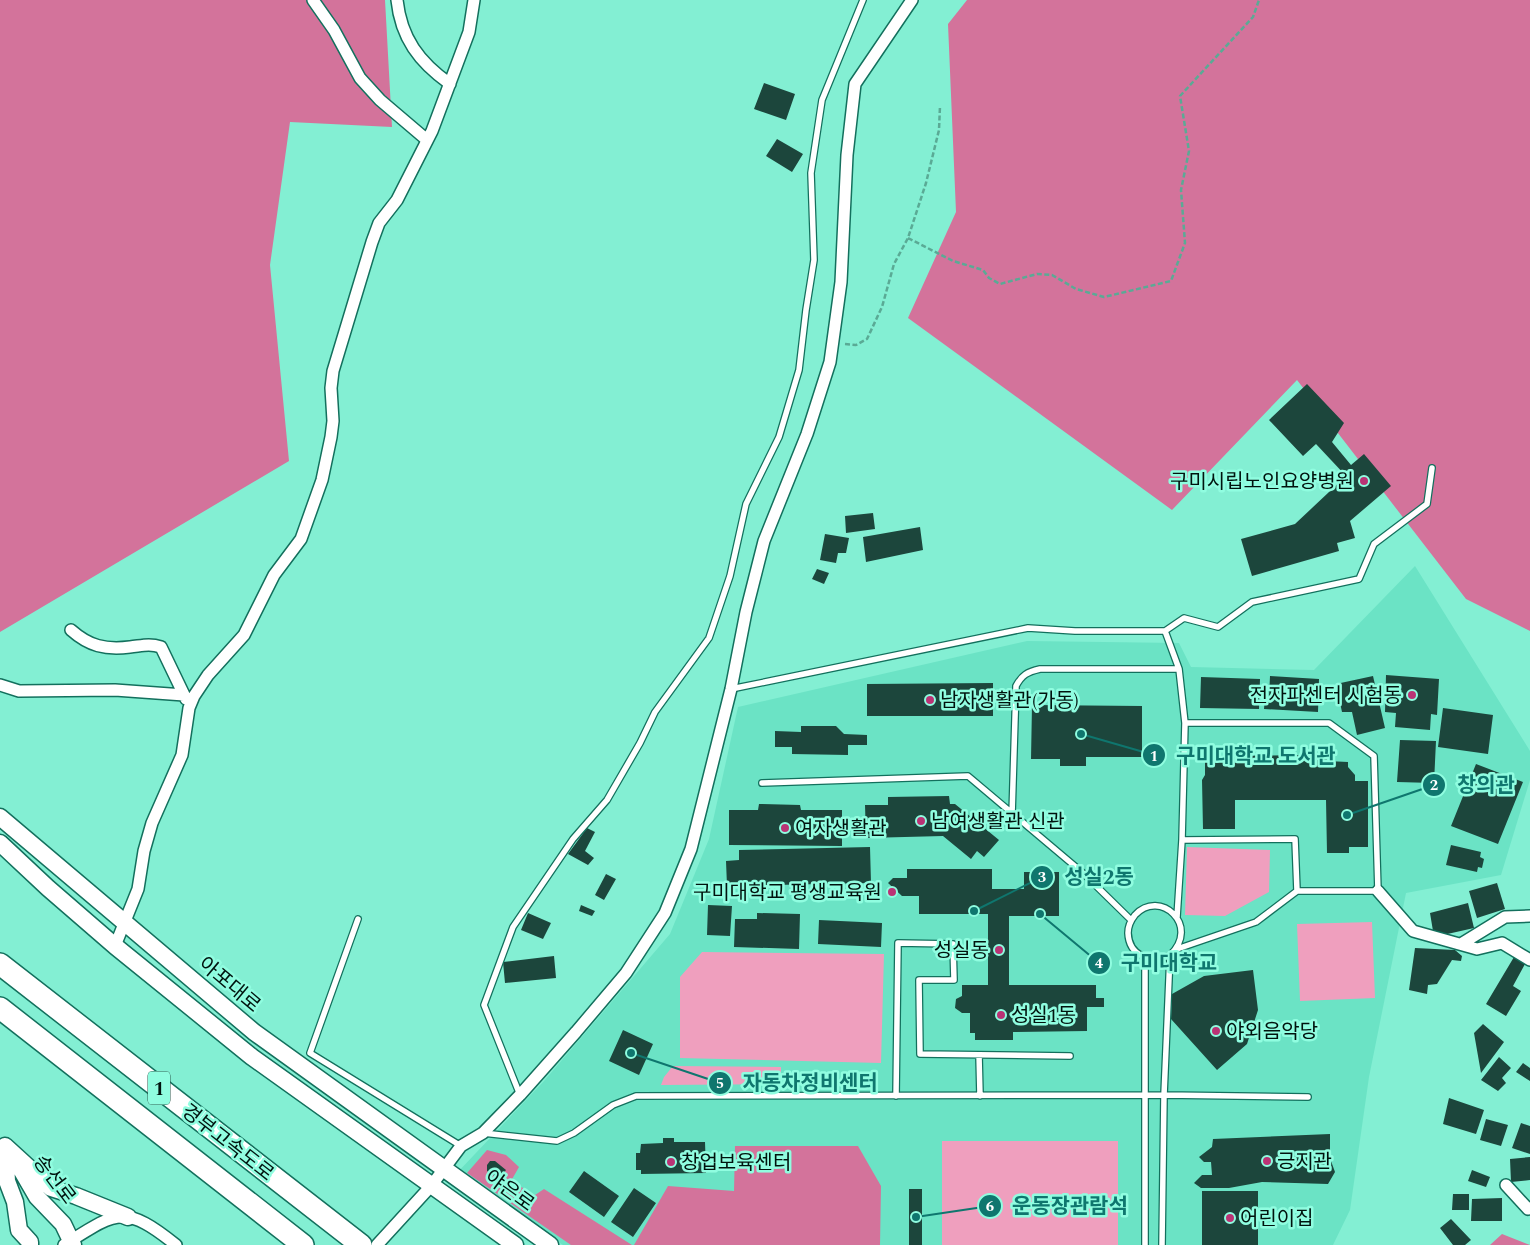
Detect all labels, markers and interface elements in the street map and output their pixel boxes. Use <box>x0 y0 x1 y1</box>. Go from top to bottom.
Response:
place label: 구미시립노인요양병원 <box>1170 467 1354 497</box>
marker: 구미시립노인요양병원 <box>1358 475 1370 487</box>
place label: 전자파센터 시험동 <box>1250 681 1402 711</box>
place label: 남자생활관(가동) <box>940 686 1079 716</box>
marker: 전자파센터 시험동 <box>1406 689 1418 701</box>
marker: 남자생활관(가동) <box>924 694 936 706</box>
callout: 구미대학교 도서관 <box>1141 737 1346 773</box>
text: 구미대학교 도서관 <box>1176 741 1336 773</box>
text: 1 <box>1150 745 1158 768</box>
callout: 창의관 <box>1422 767 1525 803</box>
text: 창의관 <box>1457 770 1515 802</box>
text: 2 <box>1430 774 1438 797</box>
place label: 남여생활관 신관 <box>931 807 1065 837</box>
place label: 여자생활관 <box>795 814 887 844</box>
marker: 남여생활관 신관 <box>915 815 927 827</box>
marker: 여자생활관 <box>779 822 791 834</box>
callout: 성실2동 <box>1029 859 1144 895</box>
text: 성실2동 <box>1064 862 1134 894</box>
text: 3 <box>1038 866 1046 889</box>
place label: 구미대학교 평생교육원 <box>693 878 882 908</box>
marker: 구미대학교 평생교육원 <box>886 886 898 898</box>
place label: 성실동 <box>934 936 989 966</box>
marker: 성실동 <box>993 944 1005 956</box>
callout: 구미대학교 <box>1086 945 1228 981</box>
text: 구미대학교 <box>1121 948 1217 980</box>
street label: 아포대로 <box>192 950 267 1020</box>
text: 4 <box>1095 952 1104 975</box>
place label: 성실1동 <box>1011 1001 1076 1031</box>
marker: 성실1동 <box>995 1009 1007 1021</box>
place label: 야외음악당 <box>1226 1017 1318 1047</box>
marker: 야외음악당 <box>1210 1025 1222 1037</box>
callout: 자동차정비센터 <box>708 1065 888 1101</box>
text: 자동차정비센터 <box>742 1068 878 1100</box>
road number: 1 <box>148 1072 170 1104</box>
text: 5 <box>716 1072 724 1095</box>
street label: 경부고속도로 <box>175 1097 280 1189</box>
place label: 긍지관 <box>1277 1147 1332 1177</box>
place label: 창업보육센터 <box>681 1148 791 1178</box>
street label: 송선로 <box>26 1149 83 1211</box>
marker: 긍지관 <box>1261 1155 1273 1167</box>
marker: 창업보육센터 <box>665 1156 677 1168</box>
street label: 야은로 <box>478 1162 541 1219</box>
callout: 운동장관람석 <box>977 1188 1138 1224</box>
text: 운동장관람석 <box>1012 1191 1128 1223</box>
text: 6 <box>986 1195 994 1218</box>
place label: 어린이집 <box>1240 1204 1314 1234</box>
marker: 어린이집 <box>1224 1212 1236 1224</box>

